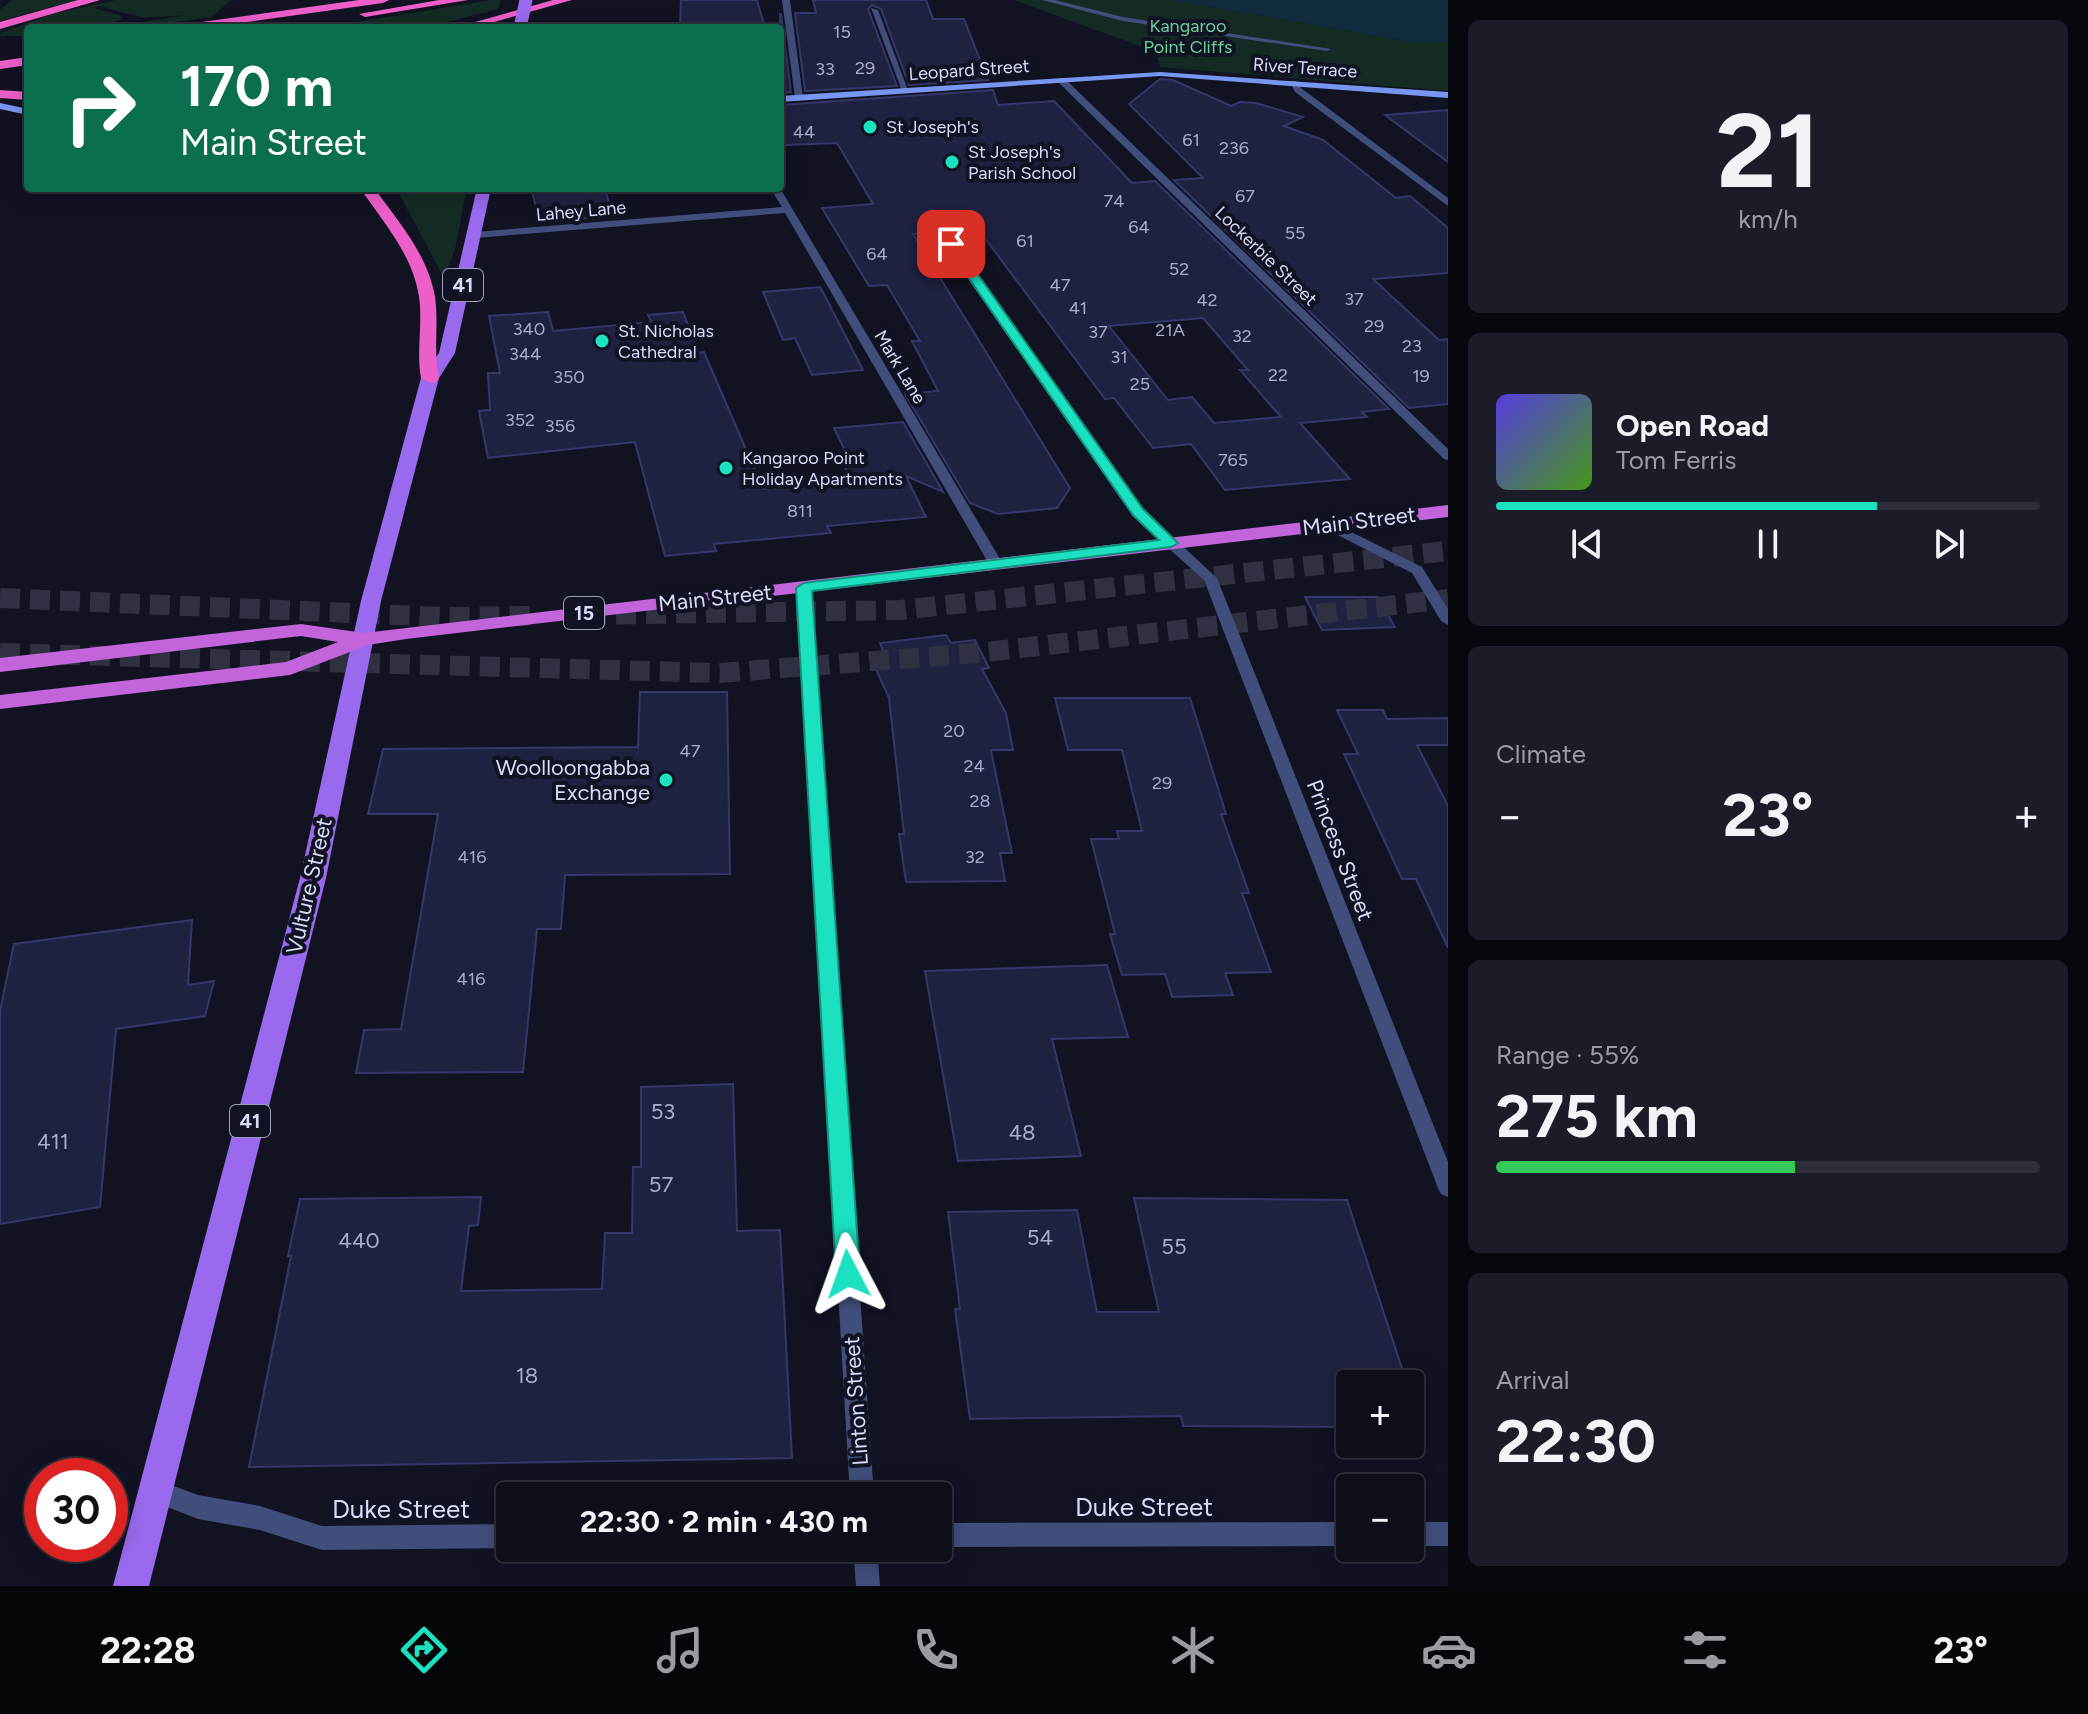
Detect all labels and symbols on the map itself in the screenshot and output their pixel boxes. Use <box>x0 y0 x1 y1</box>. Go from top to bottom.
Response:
park label: Kangaroo Point Cliffs <box>1144 15 1232 58</box>
house number: 15 <box>833 21 851 43</box>
street label: River Terrace <box>1252 53 1358 83</box>
street label: Leopard Street <box>908 55 1030 85</box>
house number: 29 <box>855 57 875 79</box>
house number: 33 <box>815 58 835 80</box>
place label: St Joseph's <box>886 116 979 138</box>
marker: St Joseph's <box>861 118 879 136</box>
house number: 44 <box>793 121 815 143</box>
house number: 61 <box>1182 129 1200 151</box>
house number: 236 <box>1219 137 1249 159</box>
place label: St Joseph's Parish School <box>968 141 1076 184</box>
marker: St Joseph's Parish School <box>943 153 961 171</box>
house number: 67 <box>1235 185 1255 207</box>
house number: 74 <box>1104 190 1124 212</box>
street label: Lahey Lane <box>535 196 627 226</box>
street label: Lockerbie Street <box>1210 202 1322 310</box>
pin <box>917 210 985 278</box>
house number: 64 <box>1128 216 1150 238</box>
house number: 55 <box>1285 222 1305 244</box>
house number: 61 <box>1016 230 1034 252</box>
house number: 64 <box>866 243 888 265</box>
house number: 52 <box>1169 258 1189 280</box>
road number: 41 <box>443 269 483 301</box>
house number: 47 <box>1050 274 1071 296</box>
house number: 37 <box>1344 288 1364 310</box>
house number: 42 <box>1196 289 1218 311</box>
house number: 41 <box>1069 297 1087 319</box>
house number: 29 <box>1364 315 1384 337</box>
house number: 340 <box>513 318 545 340</box>
house number: 21A <box>1155 319 1185 341</box>
place label: St. Nicholas Cathedral <box>618 320 714 363</box>
house number: 37 <box>1088 321 1108 343</box>
house number: 32 <box>1232 325 1252 347</box>
street label: Mark Lane <box>869 326 931 408</box>
marker: St. Nicholas Cathedral <box>593 332 611 350</box>
house number: 23 <box>1402 335 1422 357</box>
house number: 344 <box>509 343 541 365</box>
house number: 31 <box>1110 346 1128 368</box>
house number: 22 <box>1268 364 1288 386</box>
house number: 19 <box>1412 365 1430 387</box>
house number: 350 <box>553 366 585 388</box>
house number: 25 <box>1130 373 1150 395</box>
house number: 352 <box>505 409 535 431</box>
house number: 356 <box>545 415 575 437</box>
place label: Kangaroo Point Holiday Apartments <box>742 447 903 490</box>
house number: 765 <box>1218 449 1248 471</box>
marker: Kangaroo Point Holiday Apartments <box>717 459 735 477</box>
house number: 811 <box>787 500 813 522</box>
street label: Main Street <box>1301 501 1417 541</box>
street label: Main Street <box>657 579 773 617</box>
road number: 15 <box>564 597 604 629</box>
house number: 20 <box>943 720 965 742</box>
house number: 47 <box>680 740 701 762</box>
place label: Woolloongabba Exchange <box>496 754 650 806</box>
house number: 24 <box>963 755 985 777</box>
marker: Woolloongabba Exchange <box>657 771 675 789</box>
house number: 29 <box>1152 772 1172 794</box>
street label: Princess Street <box>1301 776 1379 924</box>
house number: 28 <box>969 790 991 812</box>
street label: Vulture Street <box>280 815 338 957</box>
house number: 416 <box>458 846 486 868</box>
house number: 32 <box>965 846 985 868</box>
house number: 416 <box>457 968 485 990</box>
house number: 53 <box>651 1098 675 1125</box>
road number: 41 <box>230 1105 270 1137</box>
house number: 48 <box>1008 1119 1036 1146</box>
house number: 411 <box>37 1128 69 1155</box>
house number: 57 <box>649 1171 673 1198</box>
house number: 54 <box>1027 1224 1053 1251</box>
house number: 440 <box>338 1227 380 1254</box>
position arrow <box>806 1232 890 1316</box>
house number: 55 <box>1161 1233 1187 1260</box>
street label: Linton Street <box>838 1336 874 1466</box>
house number: 18 <box>516 1362 538 1389</box>
speed limit sign: 30 <box>24 1458 128 1562</box>
street label: Duke Street <box>1075 1491 1213 1523</box>
street label: Duke Street <box>332 1493 470 1525</box>

